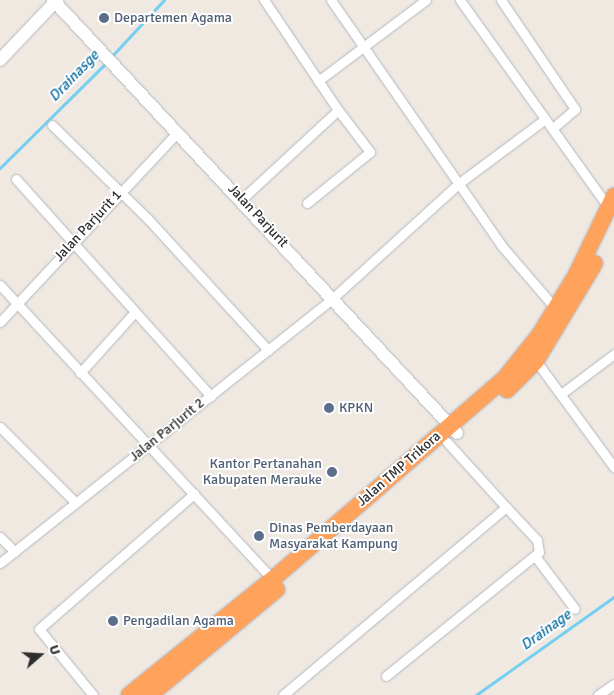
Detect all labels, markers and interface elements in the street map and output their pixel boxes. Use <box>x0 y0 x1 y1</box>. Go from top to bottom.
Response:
place label: Departemen Agama <box>114 10 232 26</box>
marker: Departemen Agama <box>98 12 110 24</box>
water label: Drainasge <box>45 47 103 105</box>
street label: Jalan Parjurit <box>224 181 292 251</box>
street label: Jalan Parjurit 1 <box>51 187 125 265</box>
street label: Jalan Parjurit 2 <box>126 395 208 465</box>
place label: KPKN <box>339 400 373 416</box>
marker: KPKN <box>323 402 335 414</box>
street label: Jalan TMP Trikora <box>354 428 444 510</box>
place label: Kantor Pertanahan Kabupaten Merauke <box>203 456 322 488</box>
marker: Kantor Pertanahan Kabupaten Merauke <box>326 466 338 478</box>
place label: Dinas Pemberdayaan Masyarakat Kampung <box>269 520 398 552</box>
marker: Dinas Pemberdayaan Masyarakat Kampung <box>253 530 265 542</box>
water label: Drainage <box>517 606 575 654</box>
place label: Pengadilan Agama <box>123 613 234 629</box>
marker: Pengadilan Agama <box>107 615 119 627</box>
north arrow <box>15 630 65 680</box>
text: U <box>45 643 64 657</box>

